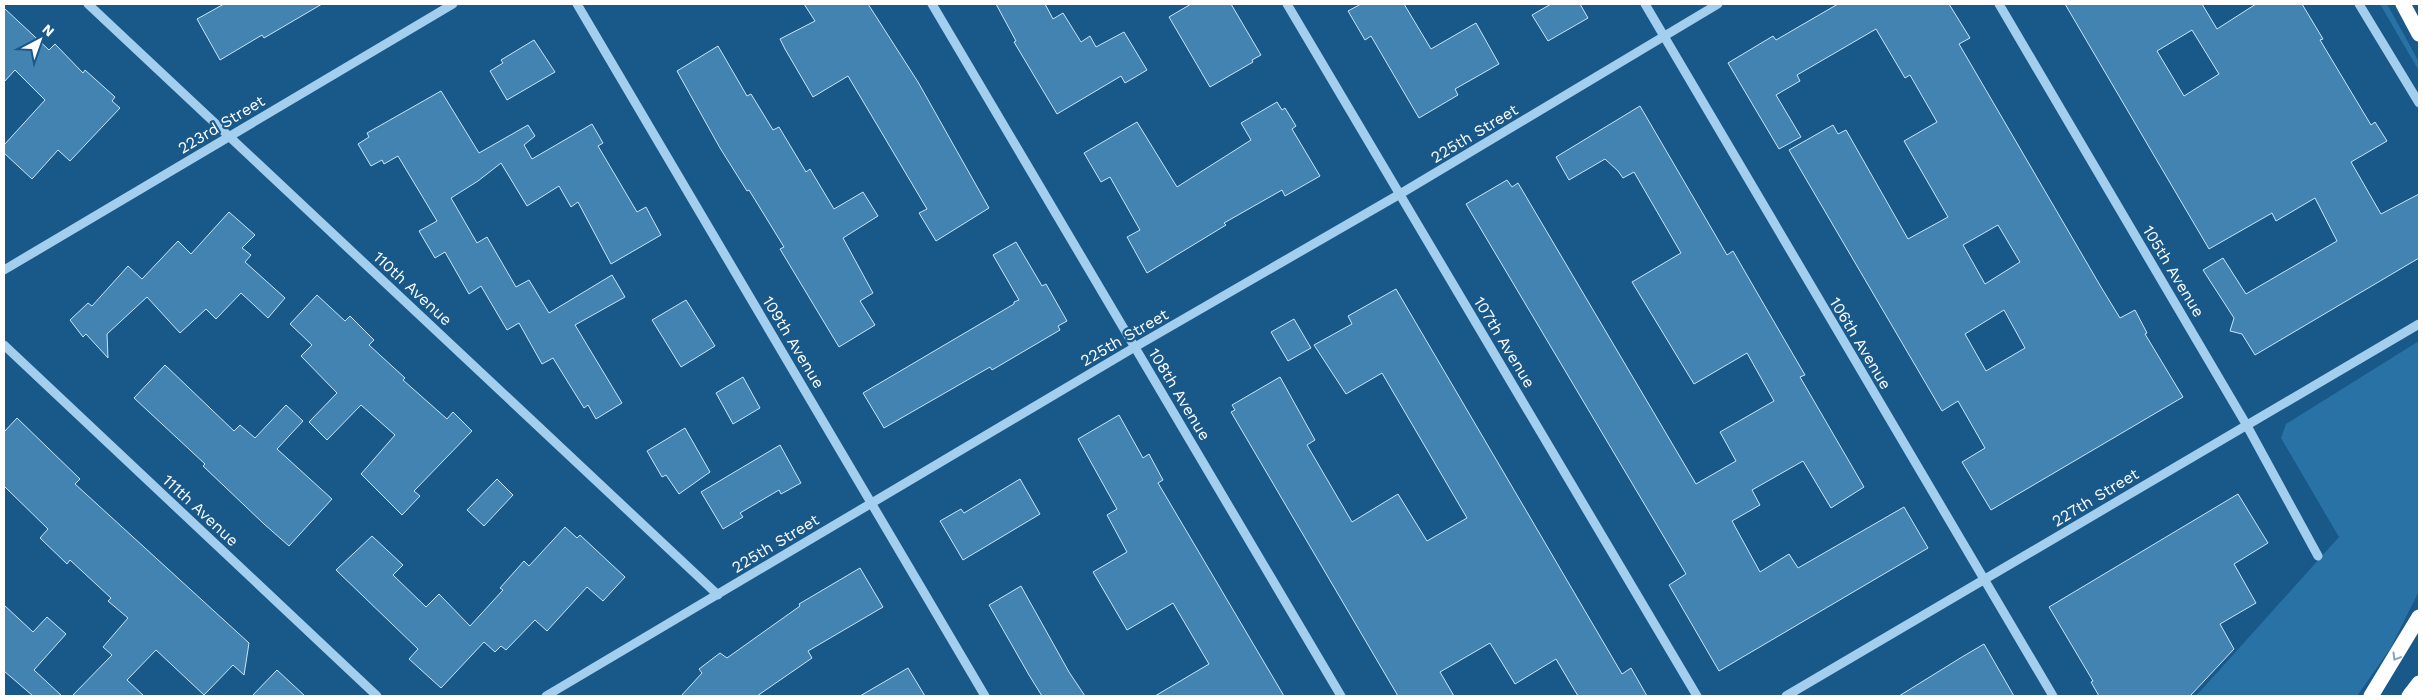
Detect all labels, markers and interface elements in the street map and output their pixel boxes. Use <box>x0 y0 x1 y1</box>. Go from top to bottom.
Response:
north arrow <box>15 15 65 65</box>
text: N <box>39 21 58 40</box>
street label: 223rd Street <box>174 91 268 158</box>
street label: 225th Street <box>1427 100 1521 167</box>
street label: 105th Avenue <box>2139 222 2208 321</box>
street label: 110th Avenue <box>369 247 456 330</box>
street label: 109th Avenue <box>759 293 829 392</box>
street label: 107th Avenue <box>1470 293 1539 391</box>
street label: 106th Avenue <box>1826 294 1895 393</box>
street label: 225th Street <box>1077 305 1172 370</box>
street label: 108th Avenue <box>1145 345 1215 444</box>
street label: 227th Street <box>2049 464 2142 531</box>
street label: 111th Avenue <box>159 470 243 550</box>
street label: 225th Street <box>728 510 822 577</box>
one-way arrow <box>2393 652 2402 661</box>

